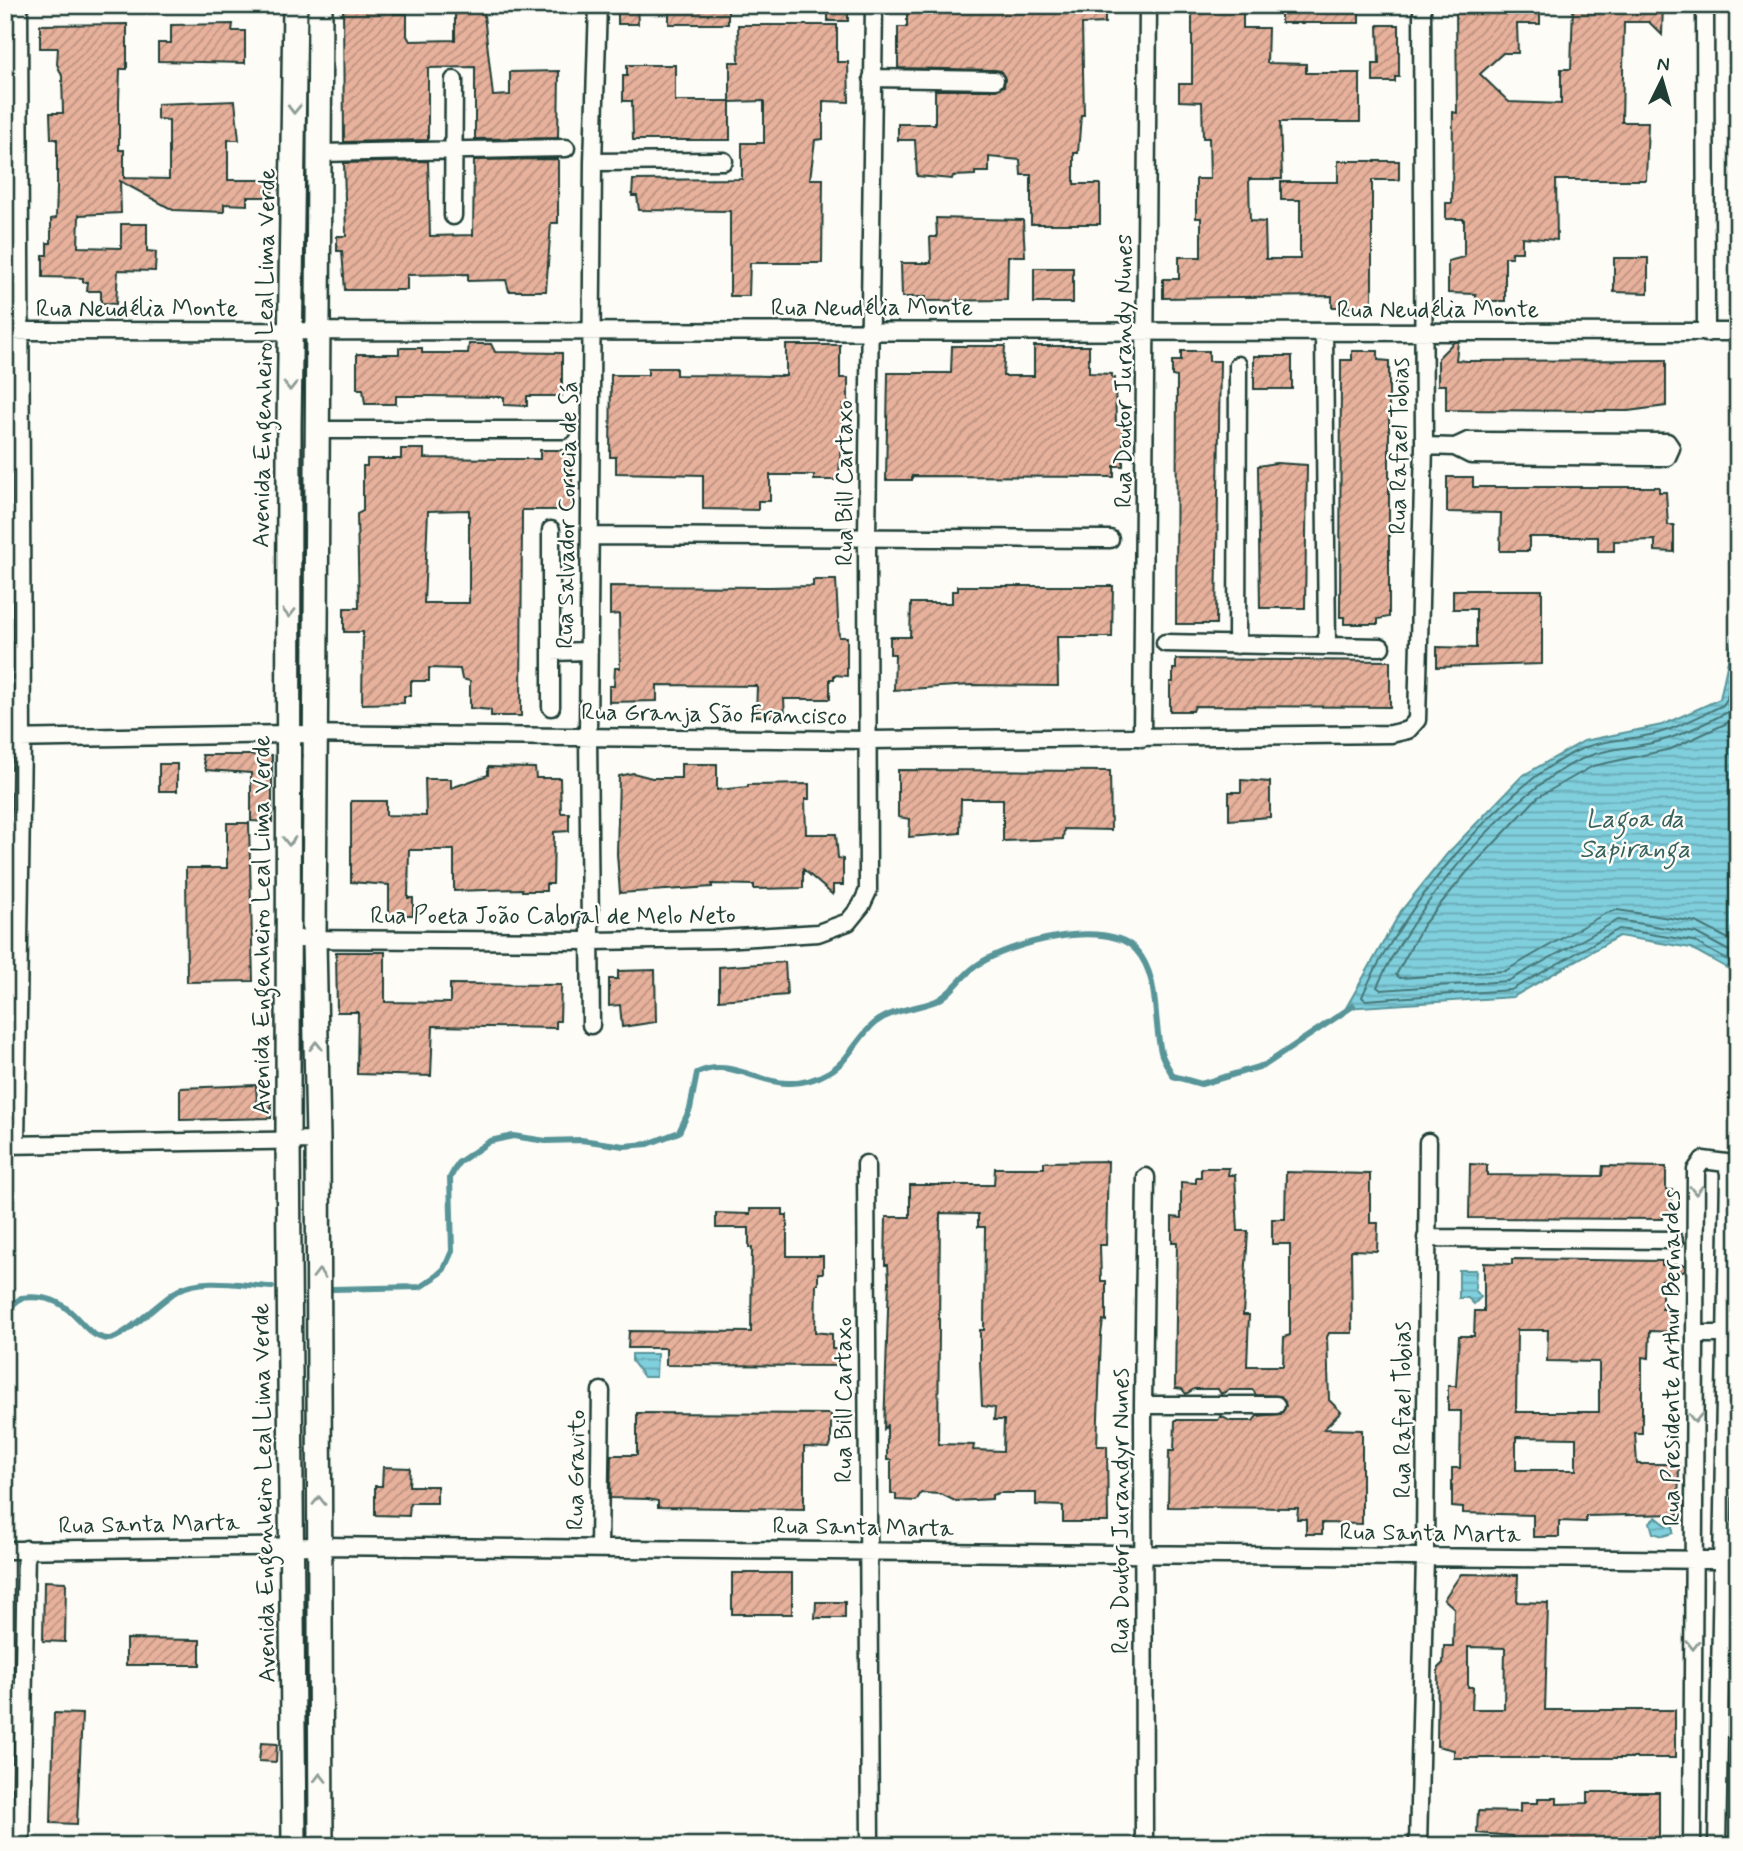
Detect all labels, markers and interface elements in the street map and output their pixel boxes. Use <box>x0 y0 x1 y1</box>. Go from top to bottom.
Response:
north arrow <box>1628 46 1698 116</box>
text: N <box>1656 52 1671 78</box>
one-way arrow <box>286 104 302 115</box>
street label: Avenida Engenheiro Leal Lima Verde <box>246 168 287 548</box>
street label: Rua Doutor Jurandy Nunes <box>1109 234 1140 508</box>
street label: Rua Neudélia Monte <box>771 293 973 324</box>
street label: Rua Neudélia Monte <box>36 294 238 325</box>
street label: Rua Neudélia Monte <box>1337 295 1539 326</box>
street label: Rua Rafael Tobias <box>1383 357 1417 535</box>
one-way arrow <box>282 381 298 391</box>
street label: Rua Salvador Correia de Sá <box>550 381 586 649</box>
street label: Rua Bill Cartaxo <box>830 400 861 566</box>
one-way arrow <box>281 608 297 619</box>
street label: Rua Granja São Francisco <box>581 697 847 733</box>
street label: Avenida Engenheiro Leal Lima Verde <box>247 735 281 1115</box>
water label: Lagoa da Sapiranga <box>1579 803 1691 870</box>
one-way arrow <box>281 836 297 846</box>
street label: Rua Poeta João Cabral de Melo Neto <box>370 901 736 932</box>
one-way arrow <box>309 1040 324 1051</box>
one-way arrow <box>1688 1186 1704 1196</box>
street label: Rua Presidente Arthur Bernardes <box>1657 1189 1688 1526</box>
one-way arrow <box>311 1268 327 1278</box>
street label: Avenida Engenheiro Leal Lima Verde <box>246 1303 287 1683</box>
street label: Rua Bill Cartaxo <box>829 1317 860 1483</box>
street label: Rua Rafael Tobias <box>1388 1321 1419 1499</box>
street label: Rua Doutor Jurandyr Nunes <box>1106 1368 1137 1654</box>
street label: Rua Gravito <box>560 1409 594 1531</box>
one-way arrow <box>1687 1413 1703 1424</box>
one-way arrow <box>311 1495 327 1506</box>
street label: Rua Santa Marta <box>58 1508 241 1542</box>
street label: Rua Santa Marta <box>772 1511 955 1545</box>
street label: Rua Santa Marta <box>1339 1517 1522 1551</box>
one-way arrow <box>1685 1641 1701 1651</box>
one-way arrow <box>313 1772 328 1783</box>

